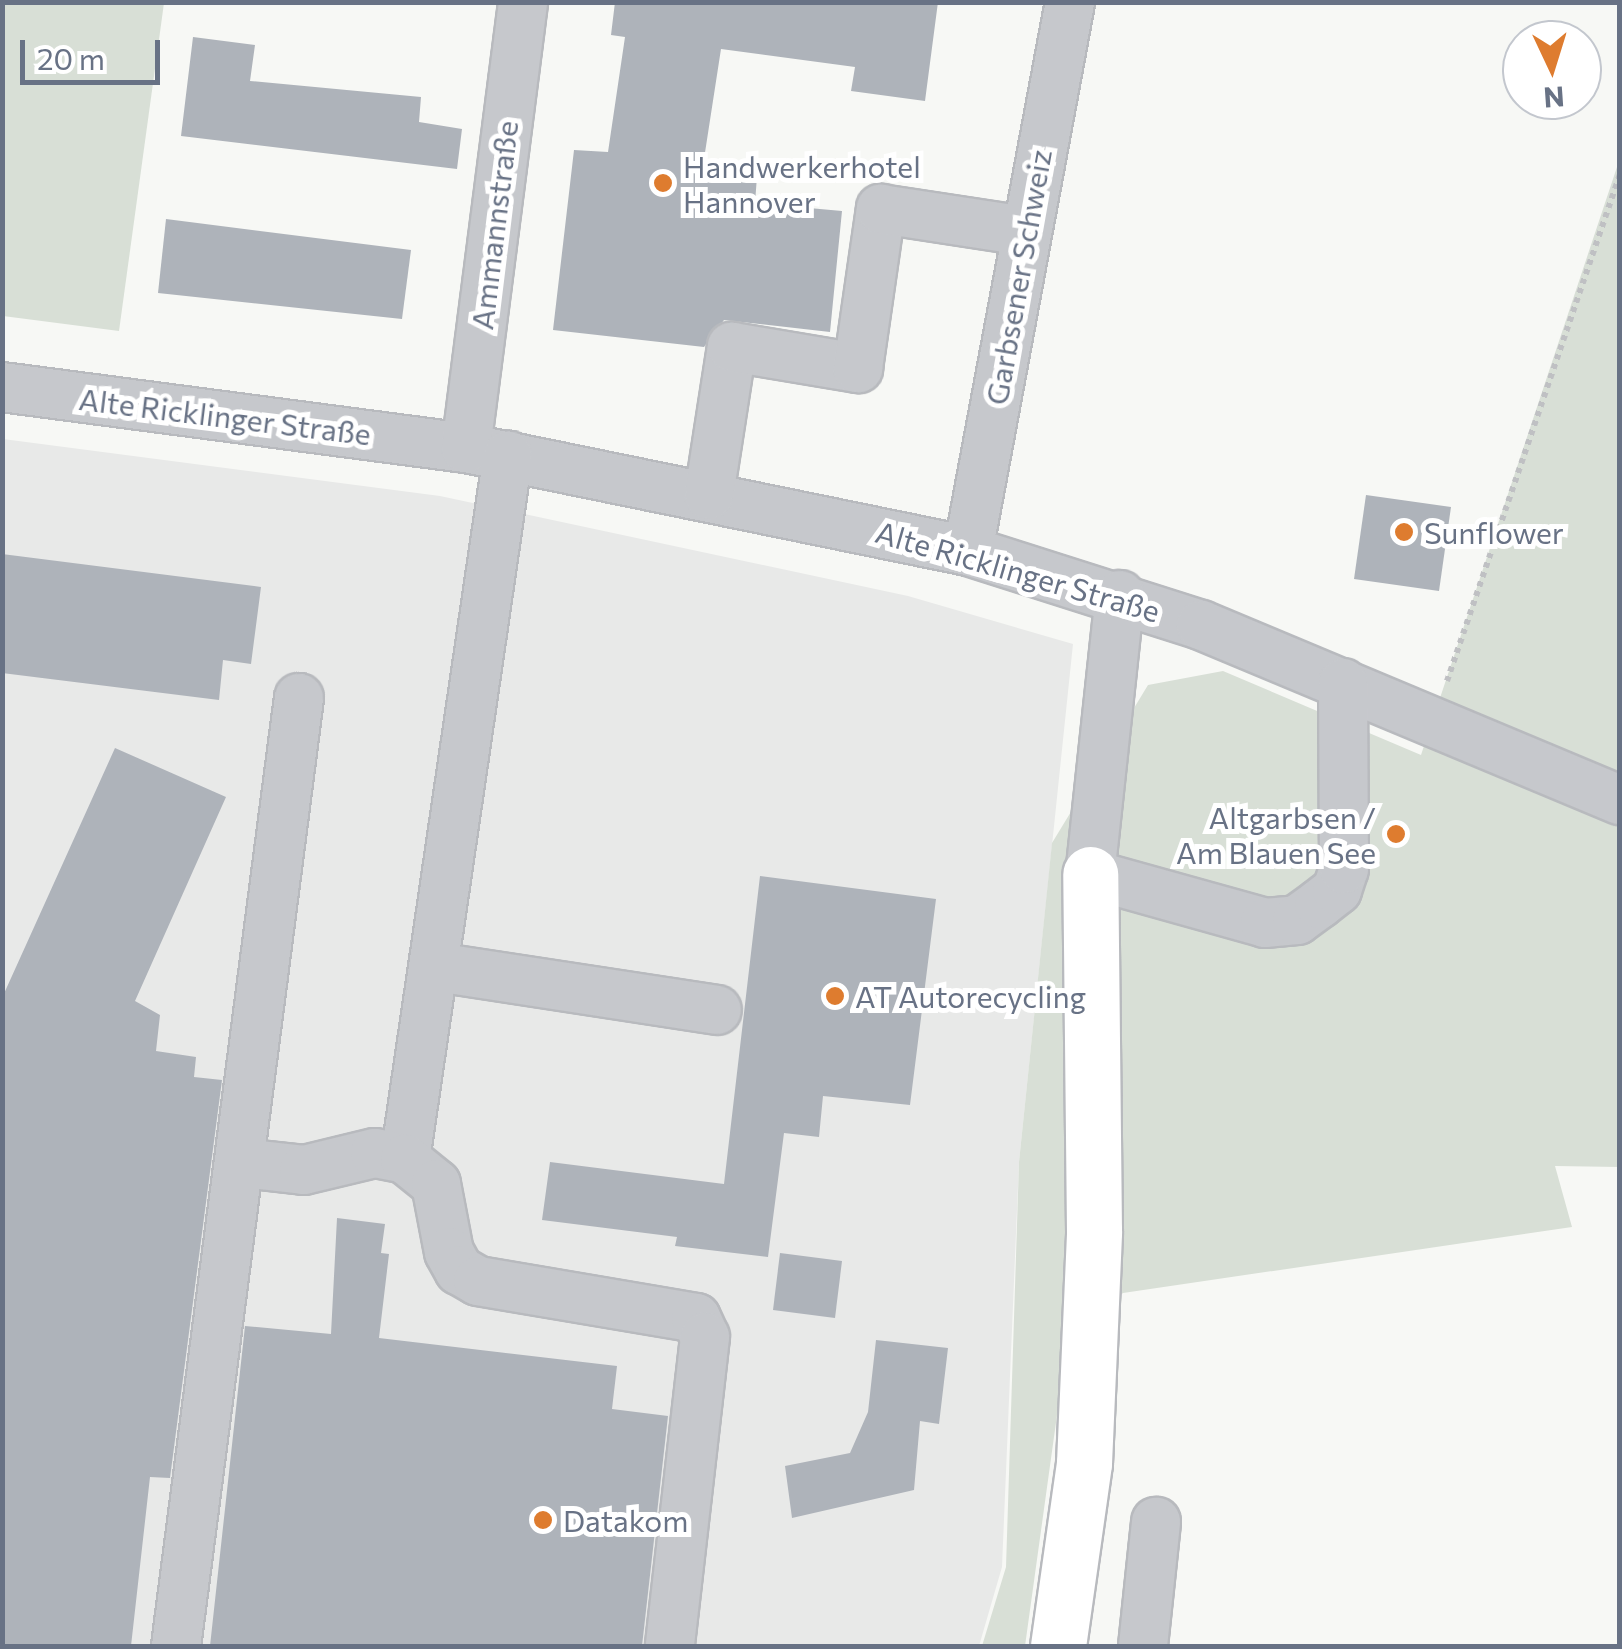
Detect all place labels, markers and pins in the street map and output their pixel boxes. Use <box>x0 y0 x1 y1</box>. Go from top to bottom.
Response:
place label: Handwerkerhotel Hannover <box>683 148 921 218</box>
marker: Handwerkerhotel Hannover <box>652 172 674 194</box>
place label: Sunflower <box>1424 514 1564 550</box>
marker: Sunflower <box>1393 521 1415 543</box>
place label: Altgarbsen / Am Blauen See <box>1176 799 1376 870</box>
marker: Altgarbsen / Am Blauen See <box>1385 823 1407 845</box>
place label: AT Autorecycling <box>855 978 1086 1014</box>
marker: AT Autorecycling <box>824 985 846 1007</box>
place label: Datakom <box>563 1502 688 1538</box>
marker: Datakom <box>532 1509 554 1531</box>

